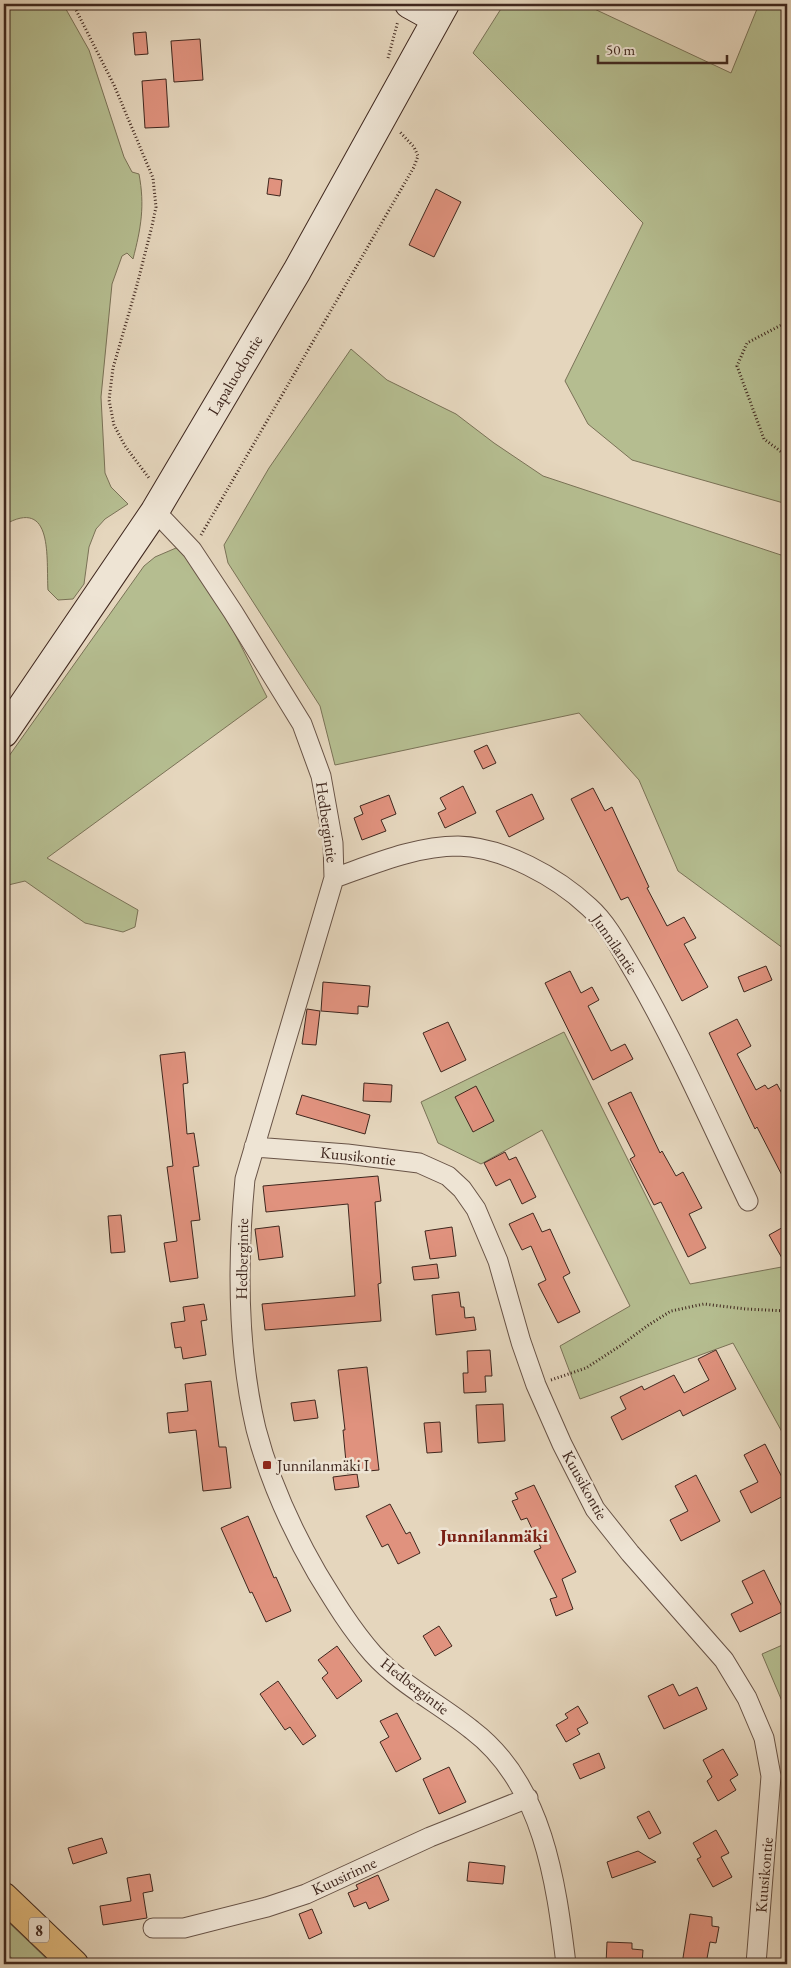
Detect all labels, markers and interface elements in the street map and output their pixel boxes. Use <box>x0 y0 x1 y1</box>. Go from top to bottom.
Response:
scale bar <box>598 32 727 64</box>
text: 50 m <box>606 40 635 59</box>
street label: Lapaluodontie <box>203 331 267 419</box>
street label: Hedbergintie <box>311 780 343 864</box>
street label: Junnilantie <box>586 908 643 978</box>
street label: Kuusikontie <box>319 1142 397 1170</box>
street label: Hedbergintie <box>231 1218 253 1300</box>
street label: Kuusikontie <box>557 1447 613 1523</box>
place label: Junnilanmäki I <box>275 1455 370 1476</box>
marker: Junnilanmäki I <box>261 1459 273 1471</box>
district label: Junnilanmäki <box>438 1523 549 1548</box>
street label: Hedbergintie <box>376 1653 454 1719</box>
street label: Kuusikontie <box>750 1836 778 1914</box>
street label: Kuusirinne <box>308 1852 380 1900</box>
road number: 8 <box>29 1918 49 1942</box>

